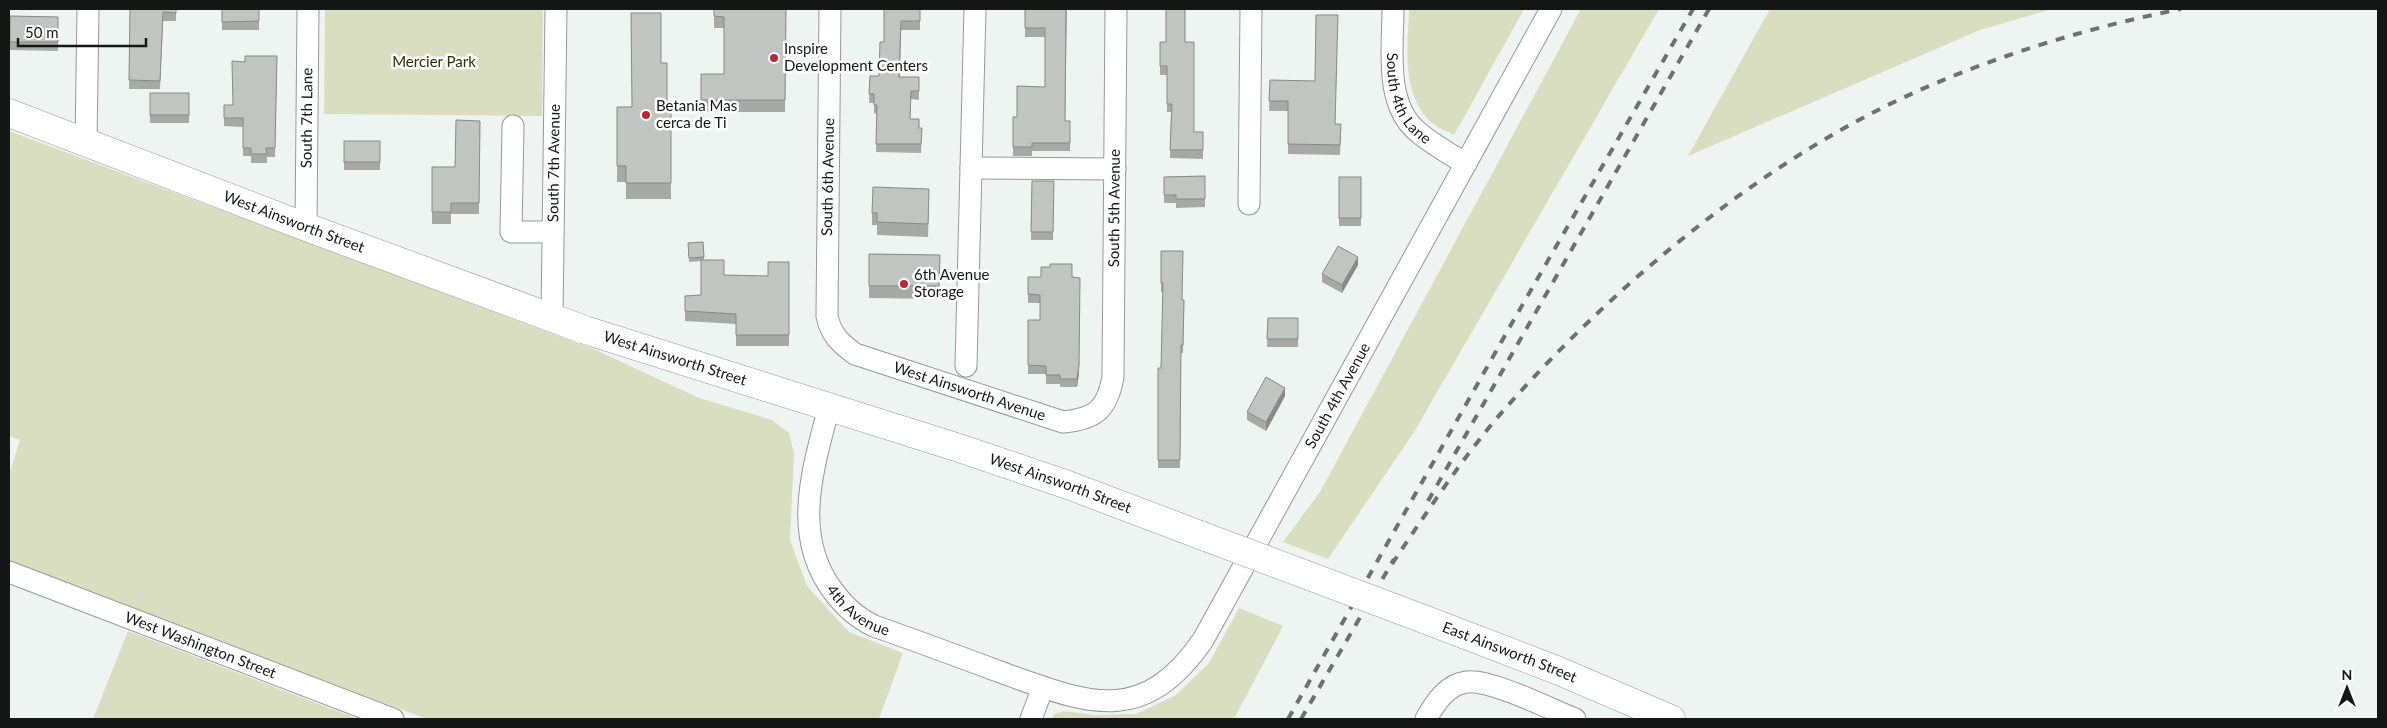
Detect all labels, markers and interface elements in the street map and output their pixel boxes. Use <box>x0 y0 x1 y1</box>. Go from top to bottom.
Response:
scale bar <box>18 15 145 47</box>
text: 50 m <box>25 23 59 41</box>
place label: Inspire Development Centers <box>784 39 928 74</box>
park label: Mercier Park <box>392 52 476 70</box>
marker: Inspire Development Centers <box>768 52 780 64</box>
street label: South 4th Lane <box>1384 53 1435 147</box>
street label: South 7th Lane <box>297 68 315 168</box>
place label: Betania Mas cerca de Ti <box>656 96 737 131</box>
street label: South 7th Avenue <box>543 104 563 222</box>
marker: Betania Mas cerca de Ti <box>640 109 652 121</box>
street label: South 6th Avenue <box>817 118 837 236</box>
street label: South 5th Avenue <box>1104 149 1123 267</box>
street label: West Ainsworth Street <box>221 186 368 256</box>
place label: 6th Avenue Storage <box>914 265 990 300</box>
marker: 6th Avenue Storage <box>898 278 910 290</box>
street label: West Ainsworth Street <box>602 326 750 389</box>
street label: South 4th Avenue <box>1300 339 1373 451</box>
street label: West Ainsworth Avenue <box>891 357 1048 424</box>
street label: West Ainsworth Street <box>987 449 1135 516</box>
street label: 4th Avenue <box>823 581 892 639</box>
street label: West Washington Street <box>123 607 280 682</box>
street label: East Ainsworth Street <box>1440 617 1581 686</box>
north arrow <box>2322 663 2372 713</box>
text: N <box>2342 666 2352 683</box>

